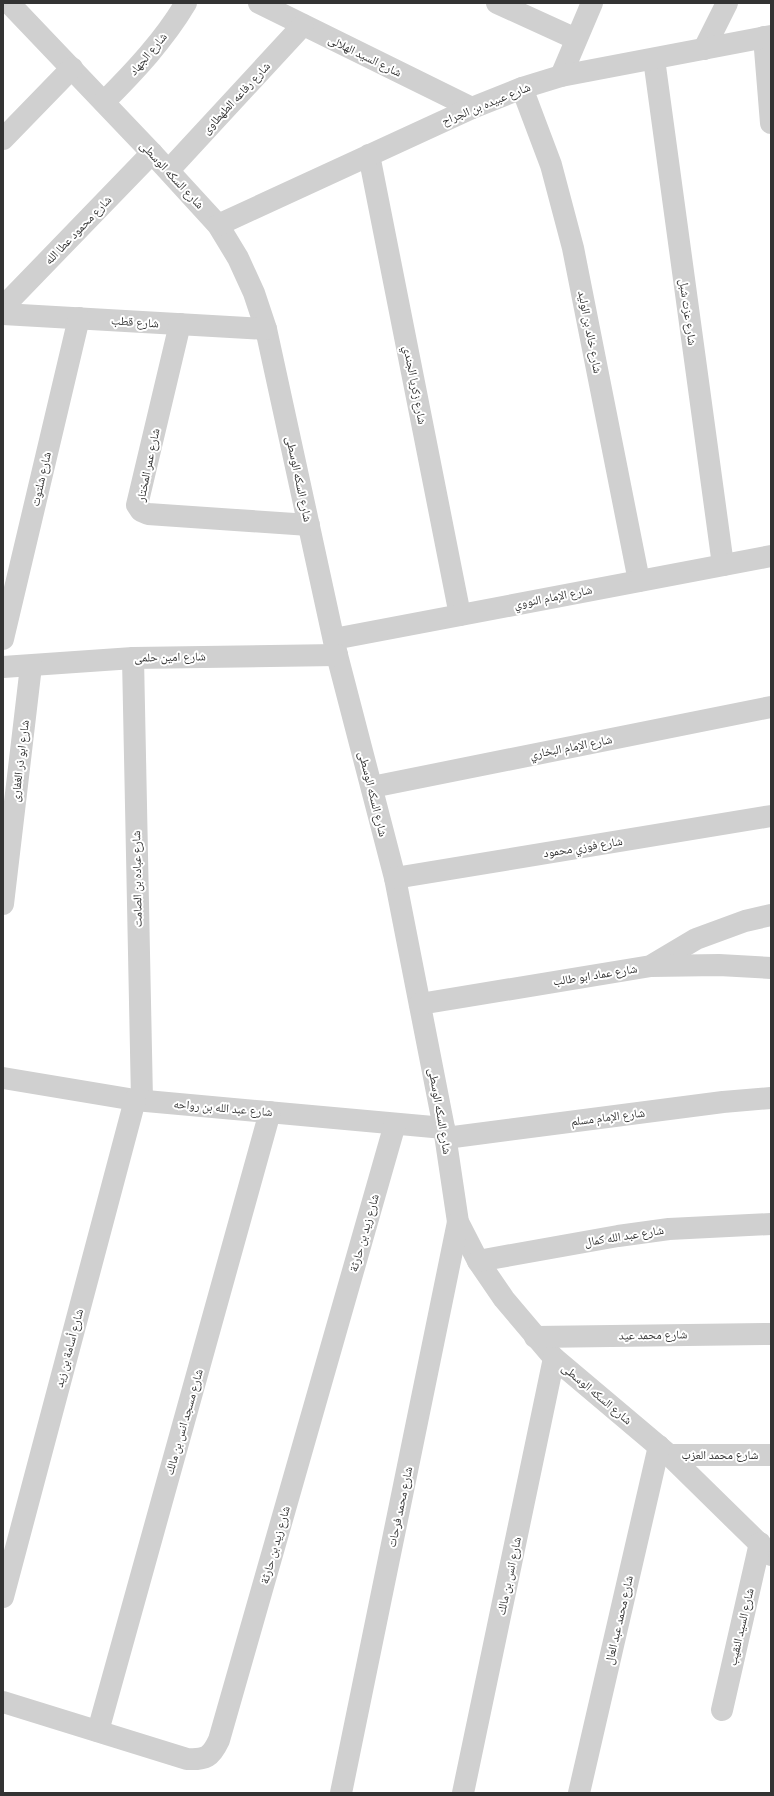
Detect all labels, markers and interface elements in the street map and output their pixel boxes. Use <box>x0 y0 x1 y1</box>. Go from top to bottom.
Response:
street label: شارع الجهاد <box>126 30 171 79</box>
street label: شارع السيد الهلالى <box>326 32 404 81</box>
street label: شارع رفاعه الطهطاوى <box>199 59 274 138</box>
street label: شارع عبيده بن الجراح <box>440 80 533 129</box>
street label: شارع السكه الوسطى <box>136 138 207 212</box>
street label: شارع محمود عطا الله <box>42 193 115 268</box>
street label: شارع عزت شبل <box>675 278 700 346</box>
street label: شارع خالد بن الوليد <box>574 290 605 375</box>
street label: شارع قطب <box>111 313 160 332</box>
street label: شارع زكريا الجندي <box>398 344 430 426</box>
street label: شارع عمر المختار <box>133 427 164 504</box>
street label: شارع السكه الوسطى <box>282 435 315 523</box>
street label: شارع شلتوت <box>28 450 55 508</box>
street label: شارع الإمام النووي <box>513 583 594 614</box>
street label: شارع امين حلمى <box>134 649 206 666</box>
street label: شارع ابو ذر الغفارى <box>8 719 33 803</box>
street label: شارع الإمام البخاري <box>529 732 614 765</box>
street label: شارع السكه الوسطى <box>355 750 390 838</box>
street label: شارع عباده بن الصامت <box>129 830 146 928</box>
street label: شارع فوزي محمود <box>542 834 624 863</box>
street label: شارع عماد ابو طالب <box>552 961 638 990</box>
street label: شارع السكه الوسطى <box>425 1067 454 1155</box>
street label: شارع عبد الله بن رواحه <box>173 1097 273 1120</box>
street label: شارع الإمام مسلم <box>570 1106 646 1129</box>
street label: شارع زيد بن حارثة <box>346 1192 383 1274</box>
street label: شارع عبد الله كمال <box>583 1223 665 1250</box>
street label: شارع أسامة بن زيد <box>52 1307 87 1389</box>
street label: شارع محمد عيد <box>619 1327 687 1344</box>
street label: شارع السكه الوسطى <box>558 1361 635 1428</box>
street label: شارع مسجد انس بن مالك <box>162 1367 207 1477</box>
street label: شارع محمد العزب <box>682 1448 759 1463</box>
street label: شارع محمد فرحات <box>385 1465 416 1549</box>
street label: شارع زيد بن حارثة <box>257 1504 294 1586</box>
street label: شارع انس بن مالك <box>494 1536 525 1617</box>
street label: شارع محمد عبد العال <box>602 1574 637 1666</box>
street label: شارع السيد النقيب <box>725 1587 758 1667</box>

